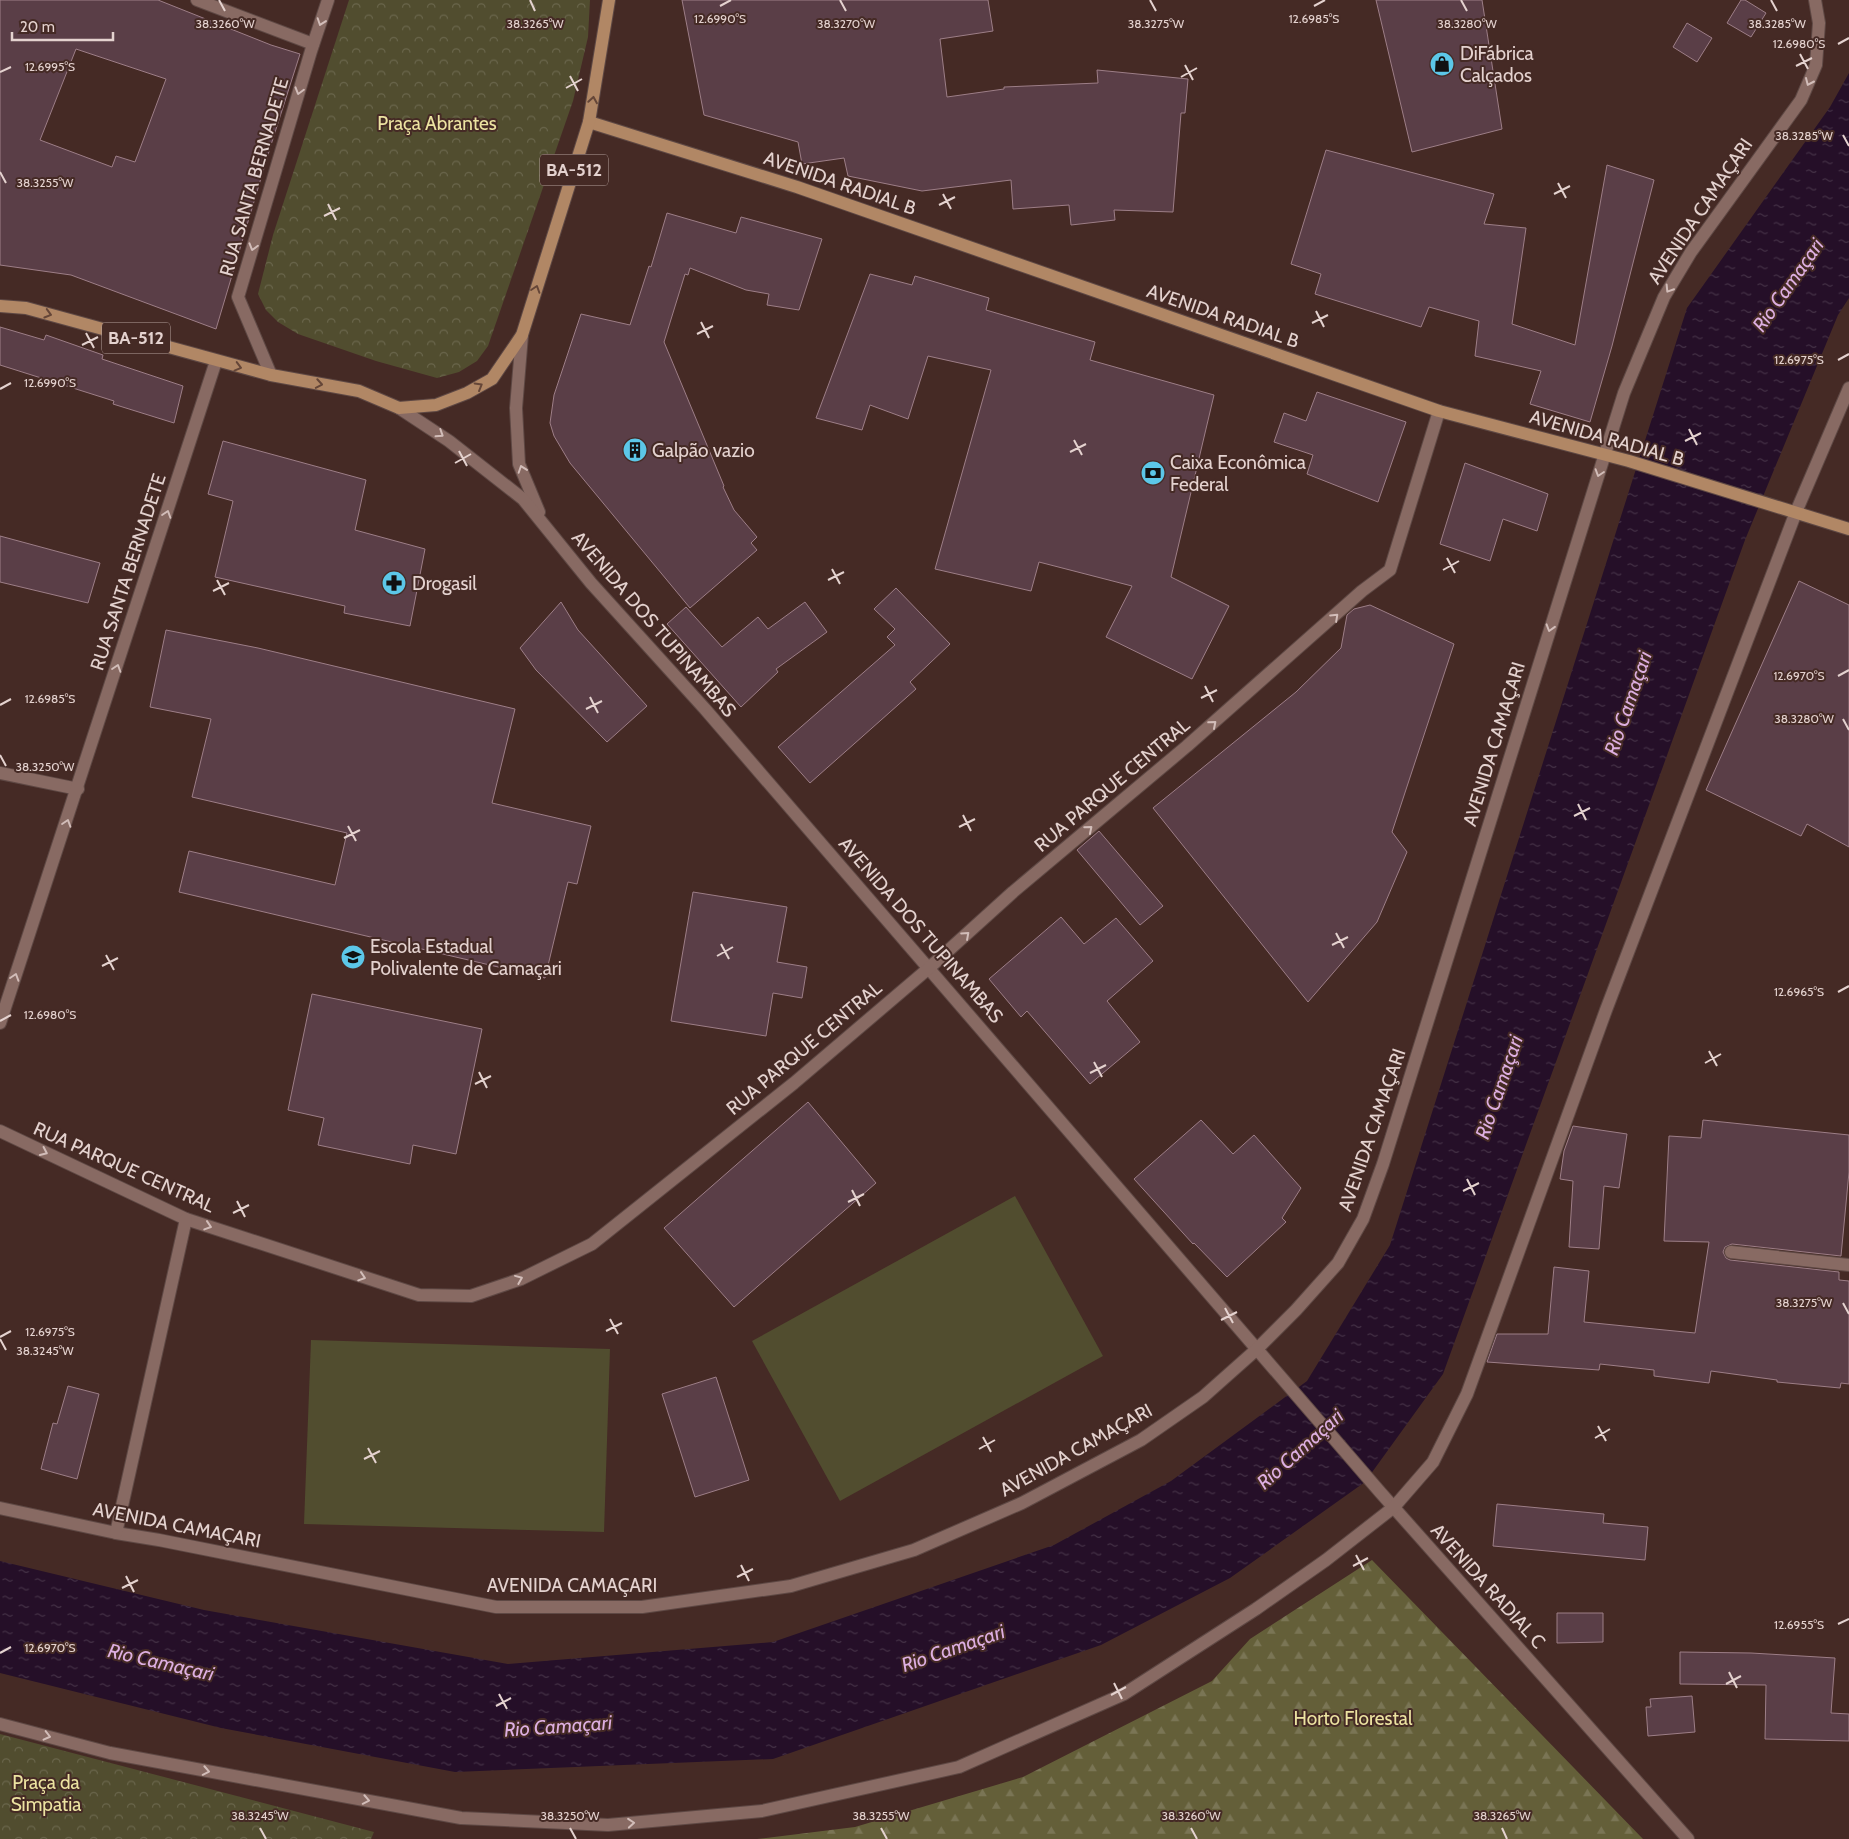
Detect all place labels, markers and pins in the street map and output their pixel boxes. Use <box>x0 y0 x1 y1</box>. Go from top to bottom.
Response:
place label: DiFábrica Calçados <box>1460 42 1534 87</box>
shop icon: DiFábrica Calçados <box>1429 51 1455 77</box>
building icon: Galpão vazio <box>622 437 648 463</box>
place label: Galpão vazio <box>652 439 755 462</box>
place label: Caixa Econômica Federal <box>1170 451 1306 496</box>
bank icon: Caixa Econômica Federal <box>1140 460 1166 486</box>
pharmacy icon: Drogasil <box>381 570 407 596</box>
place label: Drogasil <box>412 572 477 595</box>
place label: Escola Estadual Polivalente de Camaçari <box>370 935 562 980</box>
school or university icon: Escola Estadual Polivalente de Camaçari <box>340 944 366 970</box>

